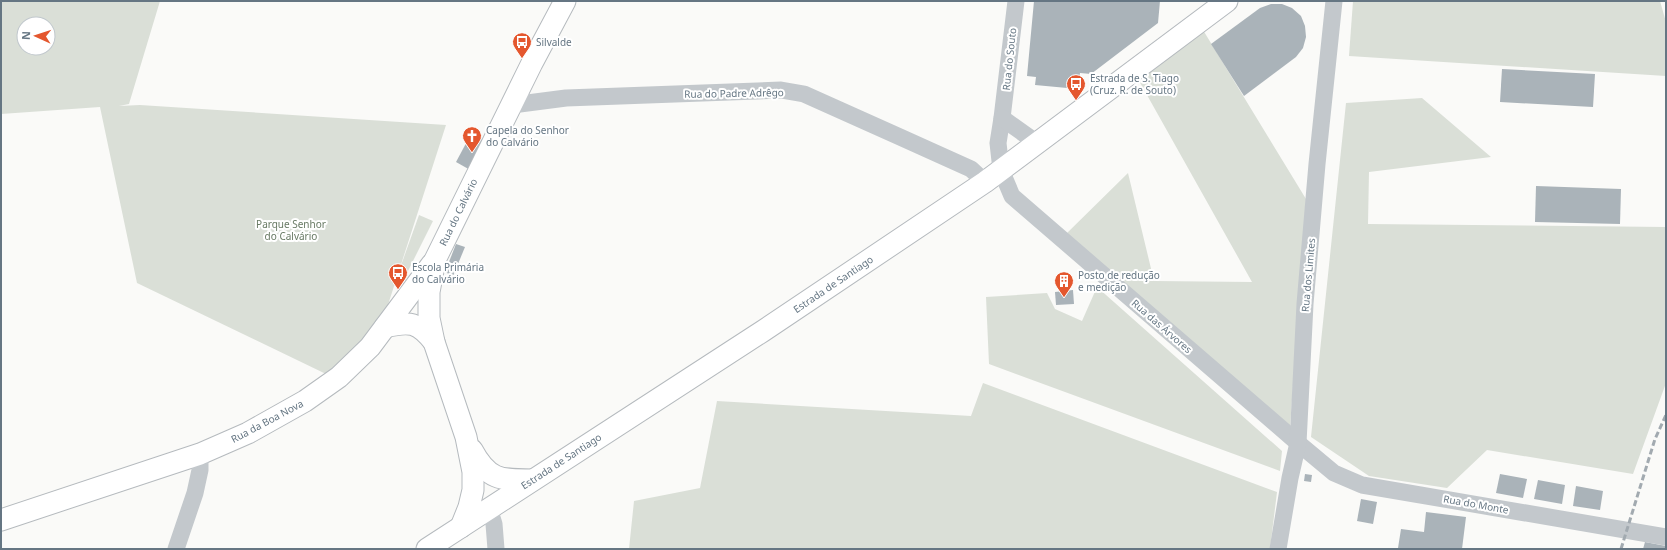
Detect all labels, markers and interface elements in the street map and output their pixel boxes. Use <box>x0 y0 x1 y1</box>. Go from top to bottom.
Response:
north arrow <box>16 16 56 56</box>
street label: Rua do Souto <box>999 27 1019 91</box>
text: N <box>18 31 33 40</box>
bus stop icon: Silvalde <box>511 31 533 59</box>
place label: Silvalde <box>536 35 572 49</box>
place label: Estrada de S. Tiago (Cruz. R. de Souto) <box>1090 71 1179 97</box>
bus stop icon: Estrada de S. Tiago (Cruz. R. de Souto) <box>1065 73 1087 101</box>
street label: Rua do Padre Adrêgo <box>684 85 784 101</box>
place label: Capela do Senhor do Calvário <box>486 123 569 149</box>
church icon: Capela do Senhor do Calvário <box>461 125 483 153</box>
street label: Rua do Calvário <box>436 176 480 248</box>
park label: Parque Senhor do Calvário <box>256 217 326 243</box>
street label: Rua dos Limites <box>1298 237 1318 312</box>
street label: Estrada de Santiago <box>790 252 876 316</box>
place label: Escola Primária do Calvário <box>412 260 484 286</box>
bus stop icon: Escola Primária do Calvário <box>387 262 409 290</box>
place label: Posto de redução e medição <box>1078 268 1160 294</box>
building icon: Posto de redução e medição <box>1053 270 1075 298</box>
street label: Rua das Árvores <box>1129 296 1195 356</box>
street label: Rua da Boa Nova <box>228 396 306 446</box>
street label: Estrada de Santiago <box>518 430 604 492</box>
street label: Rua do Monte <box>1442 491 1510 517</box>

